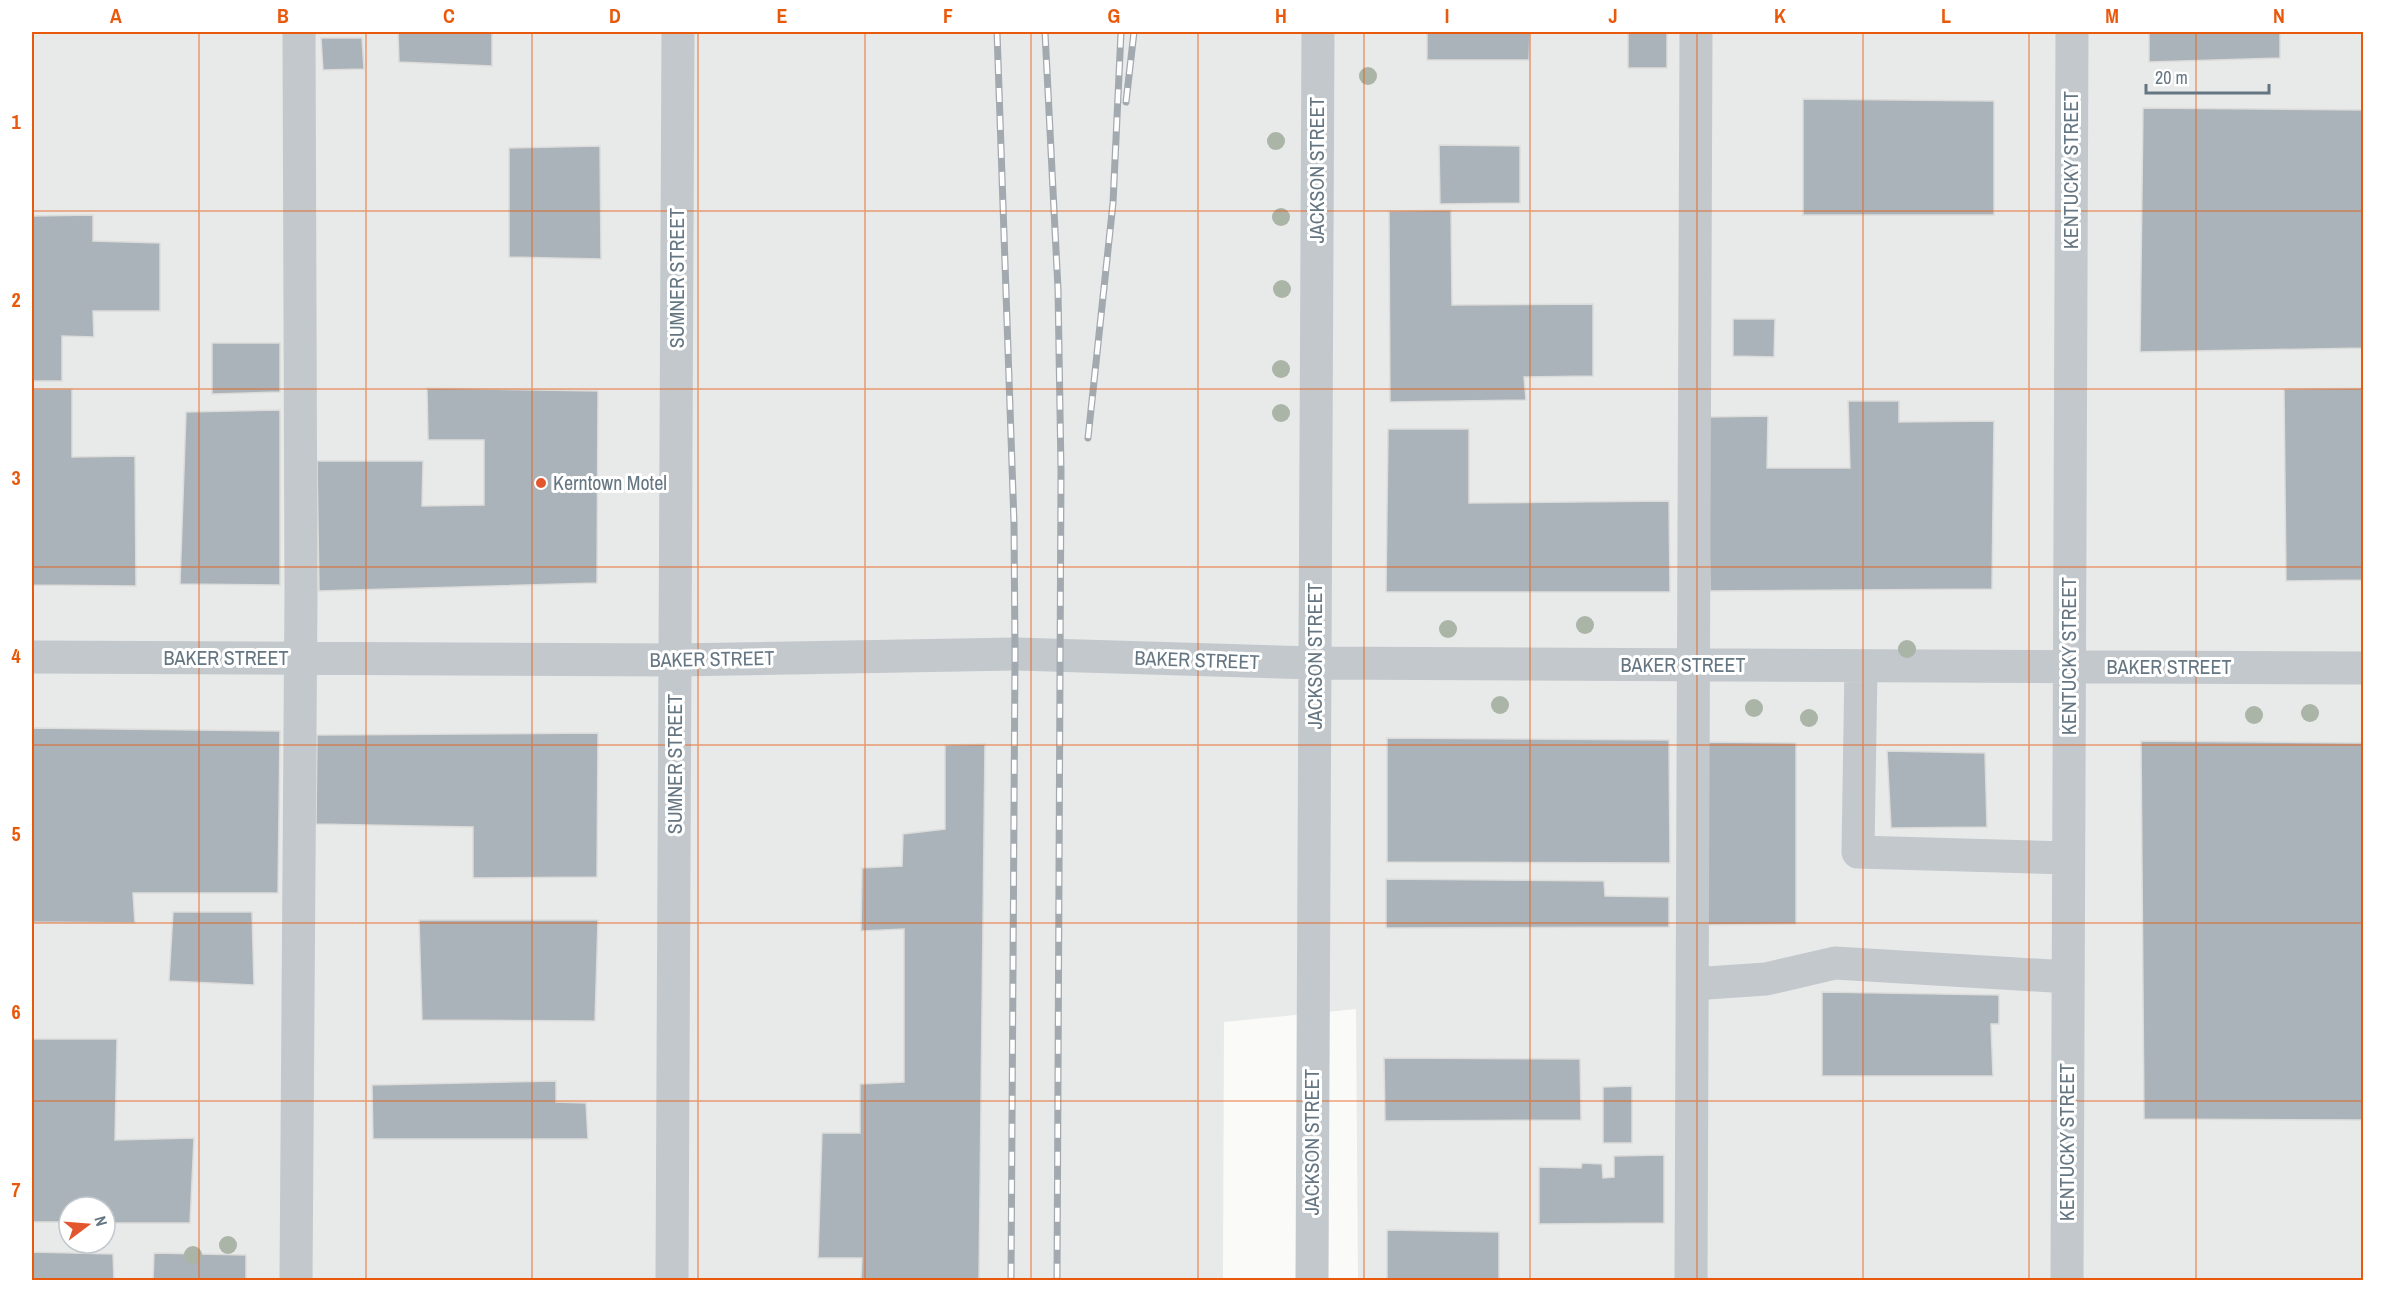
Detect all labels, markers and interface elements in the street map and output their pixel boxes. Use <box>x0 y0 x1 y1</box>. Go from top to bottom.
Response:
text: A <box>110 2 122 29</box>
text: B <box>277 2 289 29</box>
text: C <box>443 2 455 29</box>
text: D <box>609 2 621 29</box>
text: E <box>777 2 788 29</box>
text: F <box>943 2 953 29</box>
text: G <box>1108 2 1120 29</box>
text: H <box>1275 2 1287 29</box>
text: I <box>1445 2 1449 29</box>
text: J <box>1608 2 1618 29</box>
text: K <box>1774 2 1786 29</box>
text: L <box>1941 2 1951 29</box>
text: M <box>2105 2 2119 29</box>
text: N <box>2273 2 2285 29</box>
scale bar <box>2146 57 2269 95</box>
text: 20 m <box>2155 65 2188 90</box>
street label: KENTUCKY STREET <box>2057 91 2084 249</box>
street label: JACKSON STREET <box>1303 97 1330 243</box>
text: 1 <box>11 108 21 135</box>
street label: SUMNER STREET <box>663 208 690 348</box>
text: 2 <box>11 286 21 313</box>
text: 3 <box>11 464 21 491</box>
place label: Kerntown Motel <box>553 469 667 496</box>
marker: Kerntown Motel <box>534 476 548 490</box>
street label: KENTUCKY STREET <box>2055 577 2082 735</box>
street label: JACKSON STREET <box>1301 583 1328 729</box>
text: 4 <box>11 642 21 669</box>
street label: BAKER STREET <box>164 644 288 671</box>
street label: BAKER STREET <box>649 644 775 673</box>
street label: BAKER STREET <box>1134 644 1260 675</box>
street label: BAKER STREET <box>1621 651 1745 678</box>
street label: BAKER STREET <box>2107 653 2231 680</box>
street label: SUMNER STREET <box>661 694 688 834</box>
text: 5 <box>11 820 21 847</box>
text: 6 <box>11 998 21 1025</box>
street label: KENTUCKY STREET <box>2053 1063 2080 1221</box>
street label: JACKSON STREET <box>1298 1069 1325 1215</box>
text: 7 <box>11 1176 21 1203</box>
north arrow <box>57 1195 117 1255</box>
text: N <box>90 1213 113 1228</box>

